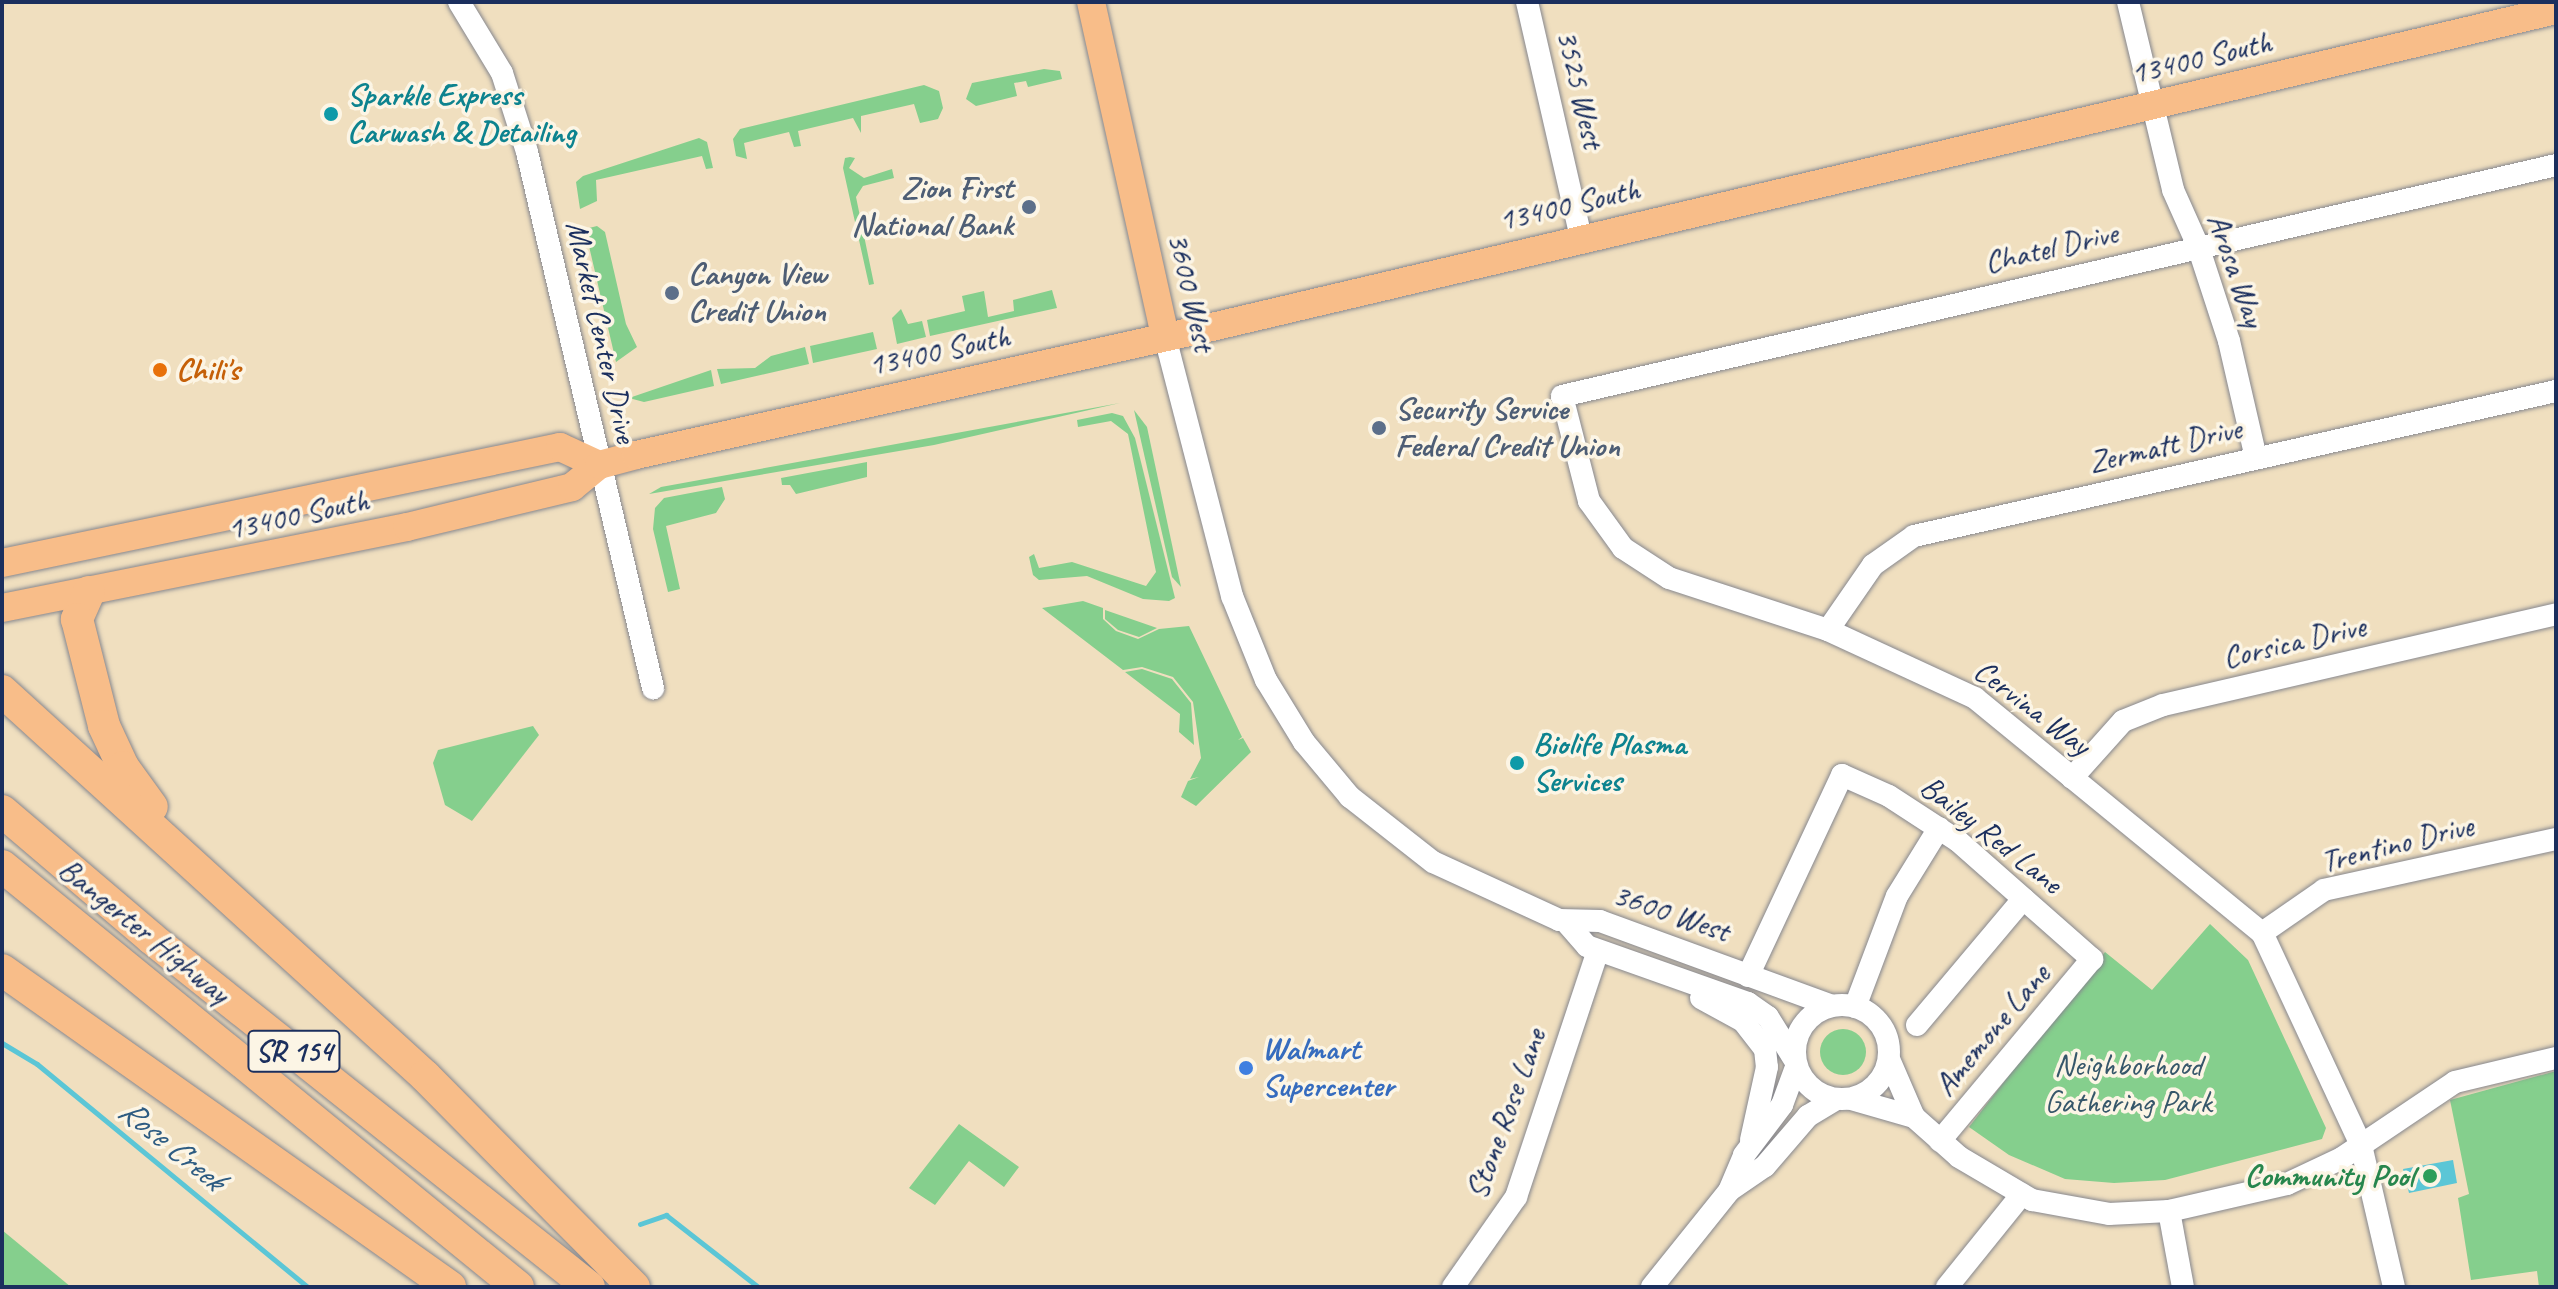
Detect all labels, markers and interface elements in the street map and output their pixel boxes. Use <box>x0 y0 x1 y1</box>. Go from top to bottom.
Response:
street label: 13400 South <box>2127 23 2275 93</box>
street label: 3525 West <box>1548 26 1612 152</box>
place label: Sparkle Express Carwash & Detailing <box>347 77 576 152</box>
marker: Sparkle Express Carwash & Detailing <box>322 105 340 123</box>
place label: Zion First National Bank <box>850 170 1013 245</box>
street label: 13400 South <box>1495 170 1643 240</box>
marker: Zion First National Bank <box>1020 198 1038 216</box>
street label: Arosa Way <box>2199 208 2273 332</box>
street label: Chatel Drive <box>1981 214 2121 282</box>
street label: Market Center Drive <box>557 217 645 447</box>
street label: 3600 West <box>1159 229 1223 355</box>
place label: Canyon View Credit Union <box>688 256 826 331</box>
marker: Canyon View Credit Union <box>663 284 681 302</box>
street label: 13400 South <box>865 317 1013 385</box>
place label: Chili's <box>176 351 240 389</box>
marker: Chili's <box>151 361 169 379</box>
place label: Security Service Federal Credit Union <box>1395 391 1620 466</box>
street label: Zermatt Drive <box>2085 410 2245 482</box>
marker: Security Service Federal Credit Union <box>1370 419 1388 437</box>
street label: 13400 South <box>224 481 372 549</box>
street label: Corsica Drive <box>2219 607 2369 677</box>
street label: Cervina Way <box>1966 652 2098 764</box>
place label: Biolife Plasma Services <box>1533 726 1686 801</box>
marker: Biolife Plasma Services <box>1508 754 1526 772</box>
street label: Bailey Red Lane <box>1912 767 2070 903</box>
street label: Trentino Drive <box>2317 807 2477 881</box>
street label: Bangerter Highway <box>51 850 237 1012</box>
street label: 3600 West <box>1608 875 1734 951</box>
street label: Amemone Lane <box>1926 956 2058 1104</box>
street label: Stone Rose Lane <box>1457 1023 1555 1205</box>
road number: SR 154 <box>246 1025 342 1077</box>
place label: Walmart Supercenter <box>1262 1031 1394 1106</box>
park label: Neighborhood Gathering Park <box>2045 1047 2211 1122</box>
marker: Walmart Supercenter <box>1237 1059 1255 1077</box>
water label: Rose Creek <box>111 1089 233 1199</box>
place label: Community Pool <box>2244 1157 2414 1195</box>
marker: Community Pool <box>2421 1167 2439 1185</box>

